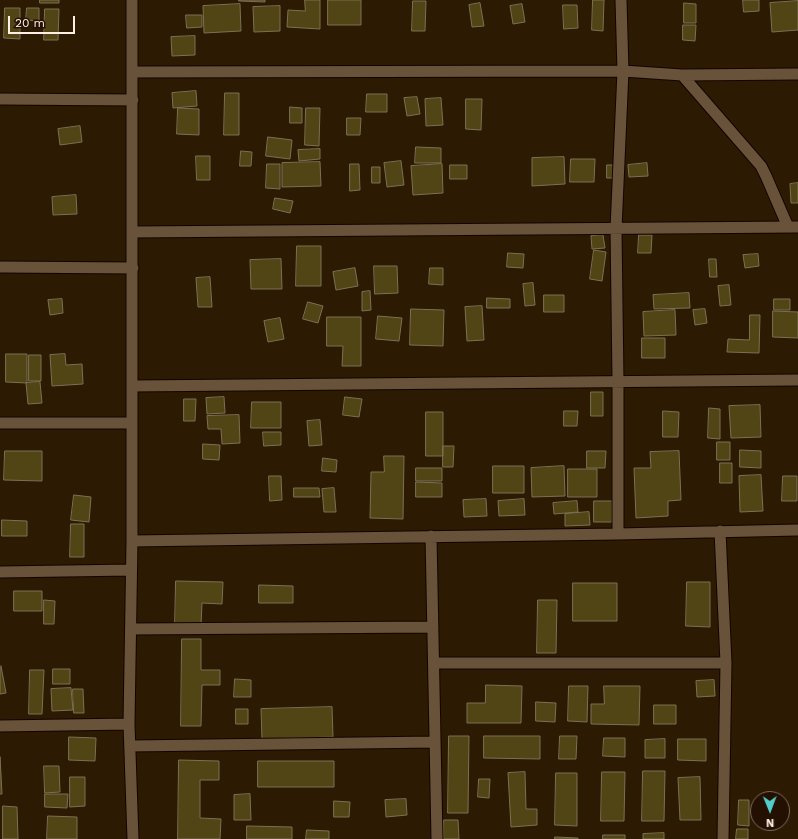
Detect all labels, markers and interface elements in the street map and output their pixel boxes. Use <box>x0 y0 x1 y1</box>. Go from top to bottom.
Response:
scale bar <box>10 8 77 34</box>
text: 20 m <box>15 16 45 30</box>
north arrow <box>750 791 790 831</box>
text: N <box>766 816 774 829</box>

